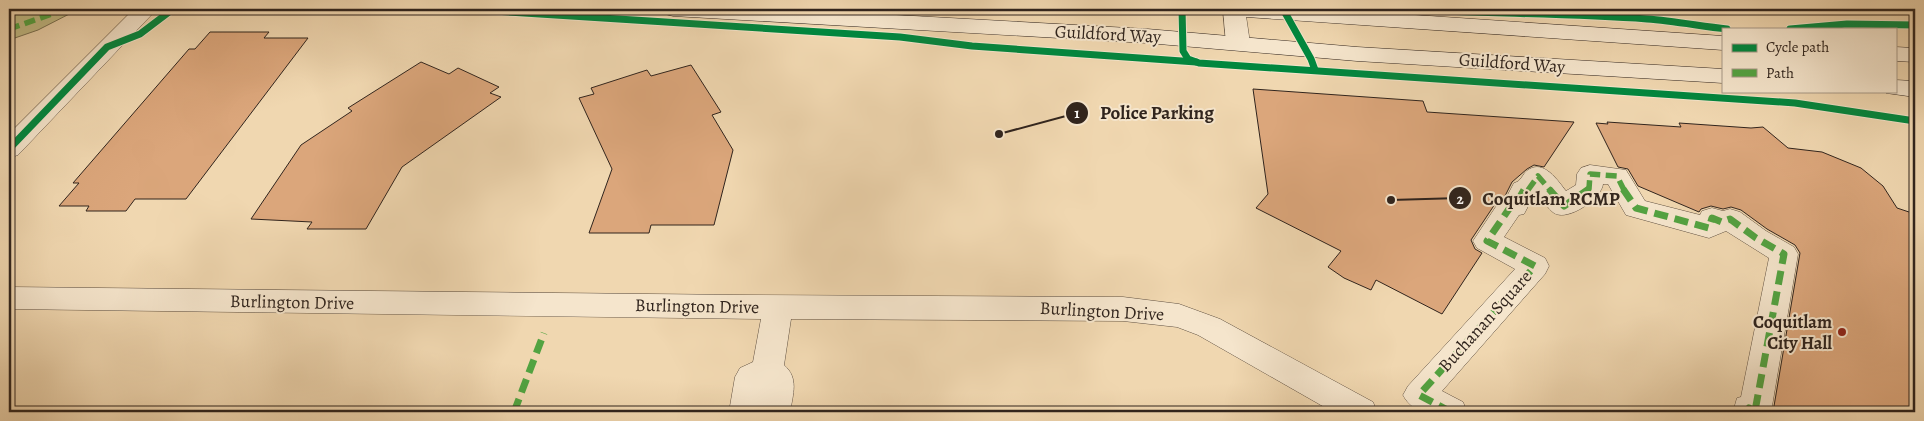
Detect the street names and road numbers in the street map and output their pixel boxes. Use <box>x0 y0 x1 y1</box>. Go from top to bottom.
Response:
street label: Guildford Way <box>1054 19 1163 49</box>
street label: Guildford Way <box>1458 47 1567 79</box>
street label: Buchanan Square <box>1433 265 1537 377</box>
street label: Burlington Drive <box>230 289 354 315</box>
street label: Burlington Drive <box>635 293 759 319</box>
street label: Burlington Drive <box>1039 296 1165 326</box>

